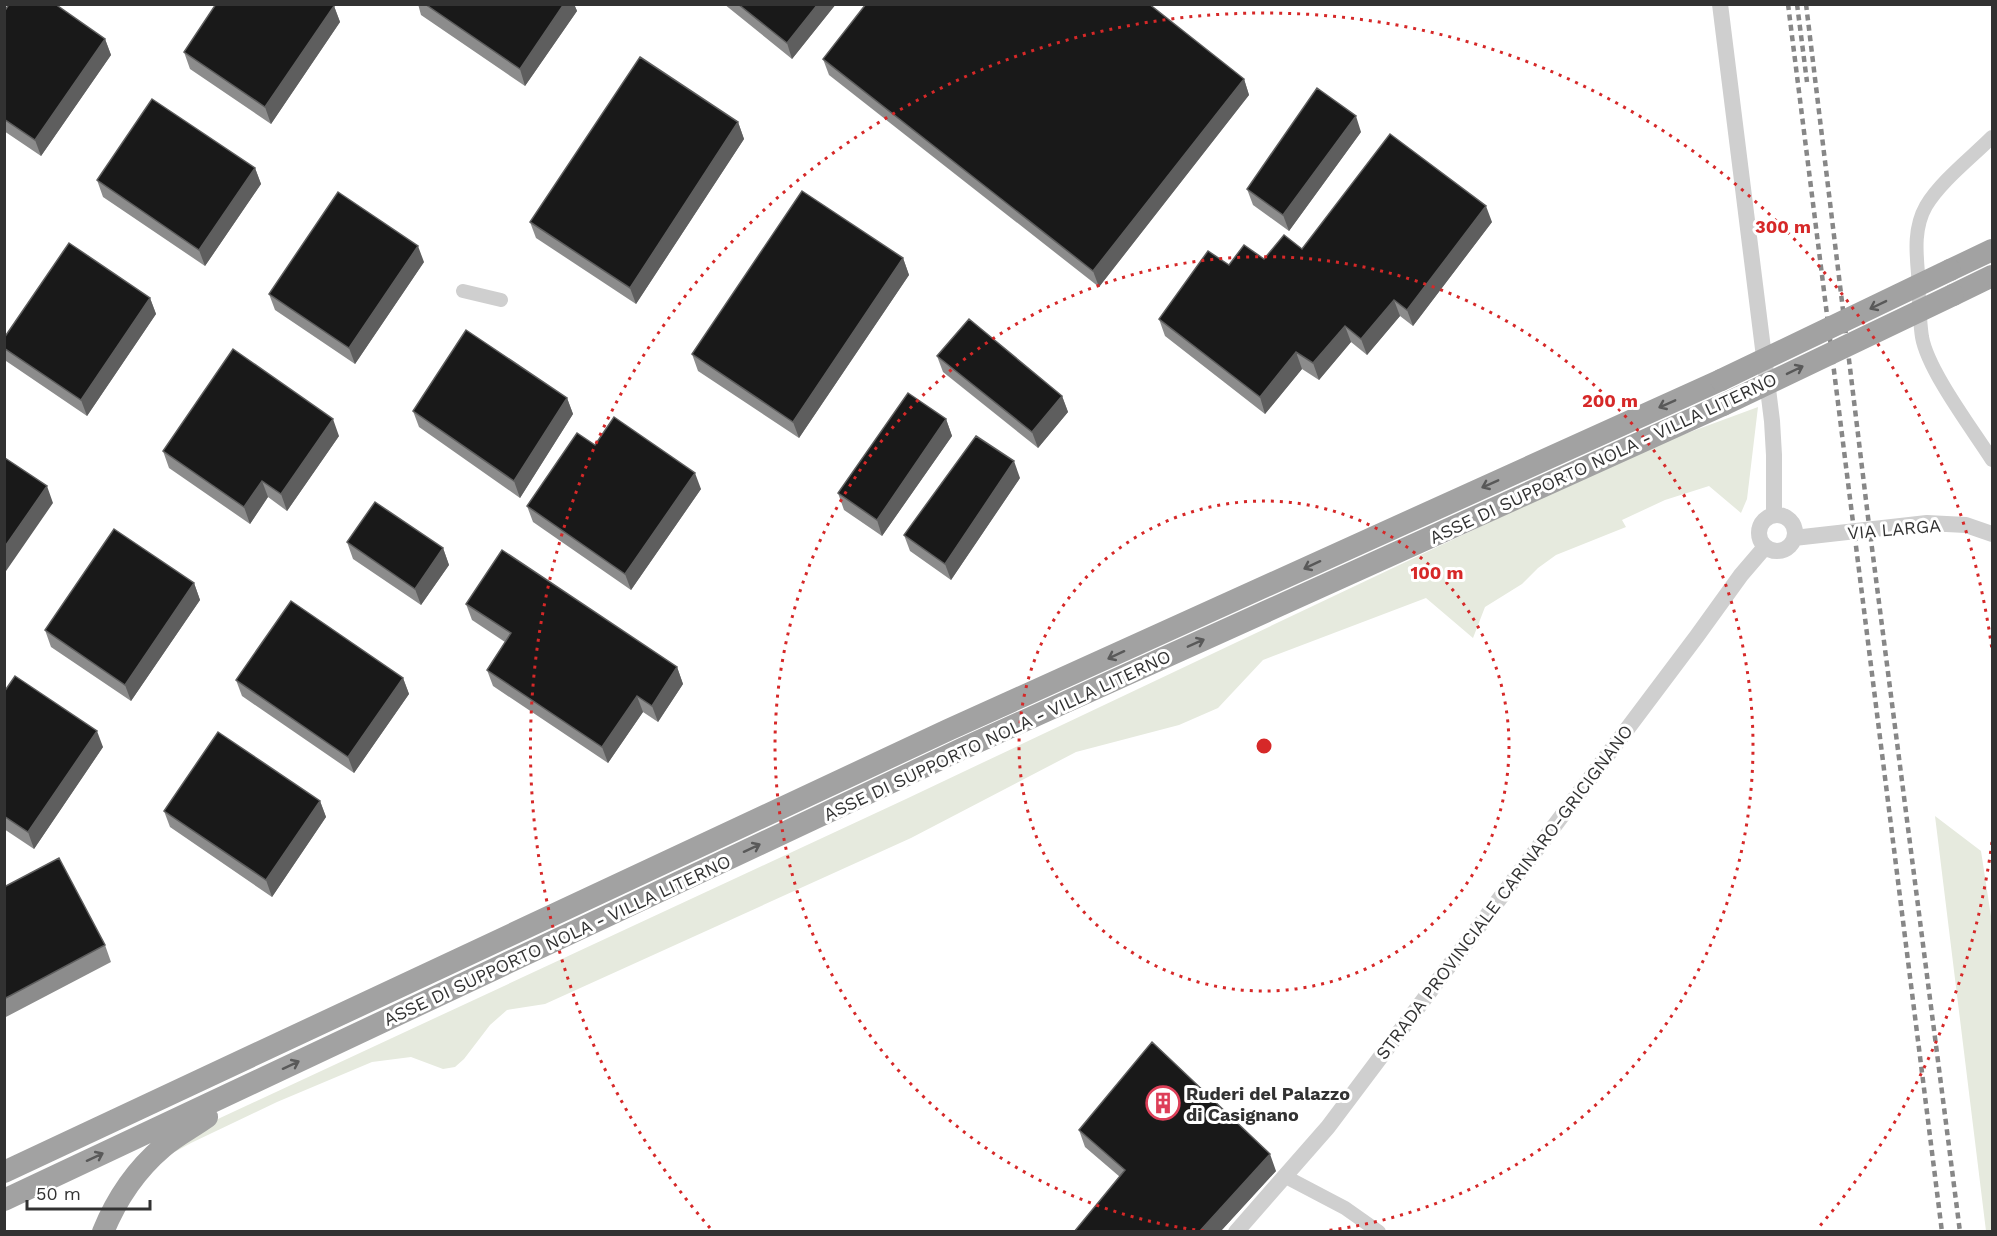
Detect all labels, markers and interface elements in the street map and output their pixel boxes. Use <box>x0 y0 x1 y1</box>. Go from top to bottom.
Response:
text: 300 m <box>1755 216 1811 237</box>
one-way arrow <box>1870 299 1888 311</box>
one-way arrow <box>1785 364 1803 376</box>
street label: ASSE DI SUPPORTO NOLA - VILLA LITERNO <box>1426 368 1780 548</box>
text: 200 m <box>1582 390 1638 411</box>
one-way arrow <box>1659 399 1677 410</box>
one-way arrow <box>1481 479 1499 490</box>
street label: VIA LARGA <box>1846 514 1942 544</box>
one-way arrow <box>1304 560 1322 571</box>
text: 100 m <box>1410 562 1464 583</box>
one-way arrow <box>1187 637 1205 649</box>
street label: ASSE DI SUPPORTO NOLA - VILLA LITERNO <box>820 645 1174 825</box>
one-way arrow <box>1107 650 1125 661</box>
street label: STRADA PROVINCIALE CARINARO-GRICIGNANO <box>1371 720 1637 1064</box>
centre of rings <box>1254 736 1274 756</box>
one-way arrow <box>743 842 761 854</box>
street label: ASSE DI SUPPORTO NOLA - VILLA LITERNO <box>380 850 734 1030</box>
one-way arrow <box>281 1059 299 1071</box>
place label: Ruderi del Palazzo di Casignano <box>1186 1083 1350 1125</box>
building icon: Ruderi del Palazzo di Casignano <box>1145 1085 1181 1121</box>
one-way arrow <box>86 1151 104 1163</box>
scale bar <box>27 1173 150 1211</box>
text: 50 m <box>36 1183 81 1204</box>

